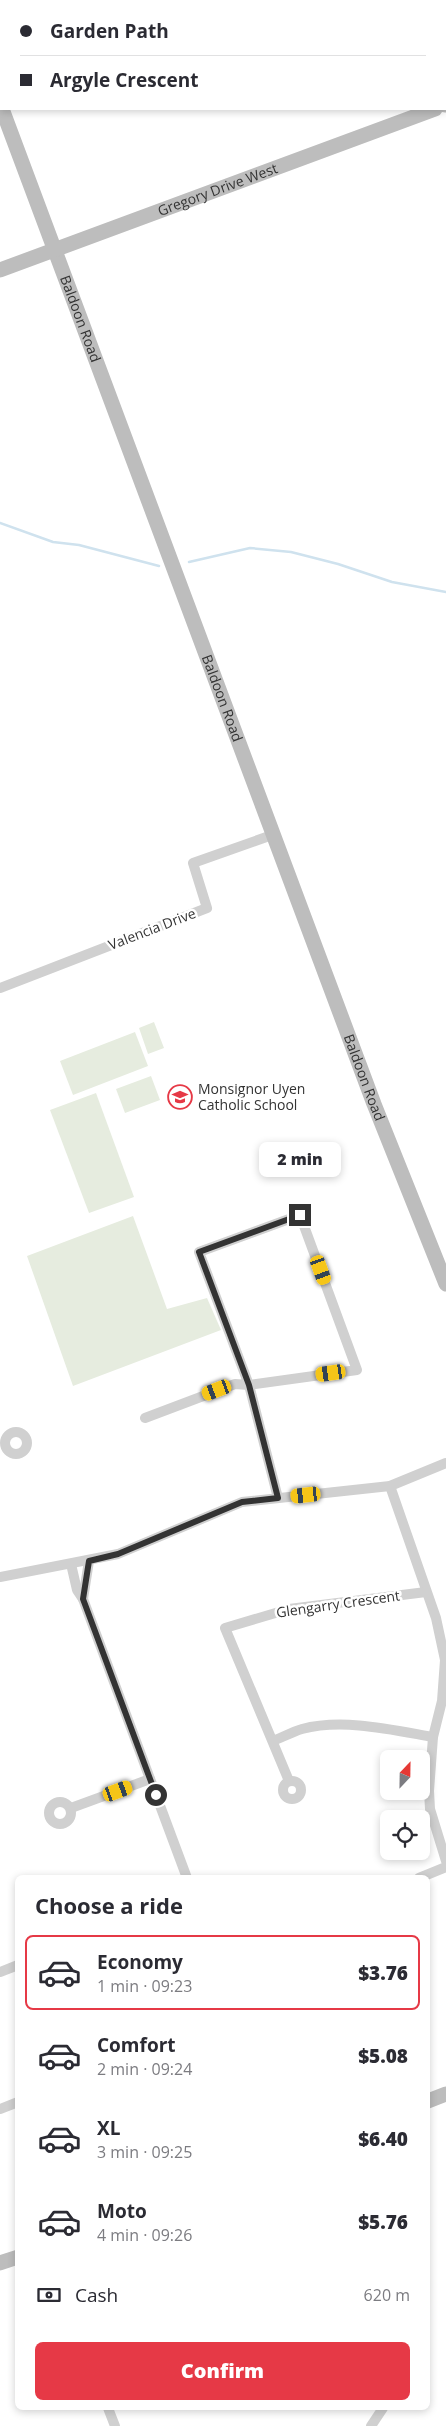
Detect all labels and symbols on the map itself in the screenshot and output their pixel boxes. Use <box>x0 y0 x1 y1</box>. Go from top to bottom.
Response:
street label: Gregory Drive West <box>155 158 280 220</box>
street label: Baldoon Road <box>56 272 106 365</box>
street label: Baldoon Road <box>198 652 248 744</box>
street label: Valencia Drive <box>105 903 198 954</box>
street label: Baldoon Road <box>340 1031 390 1124</box>
place label: Monsignor Uyen Catholic School <box>198 1079 305 1114</box>
school or university icon: Monsignor Uyen Catholic School <box>167 1084 193 1110</box>
callout: 2 min <box>259 1142 341 1178</box>
route end <box>289 1204 311 1226</box>
car <box>308 1253 333 1287</box>
car <box>315 1363 346 1383</box>
car <box>200 1378 233 1402</box>
car <box>290 1486 321 1504</box>
street label: Glengarry Crescent <box>275 1585 401 1622</box>
north arrow <box>380 1750 430 1800</box>
car <box>101 1779 134 1803</box>
route start <box>145 1784 167 1806</box>

